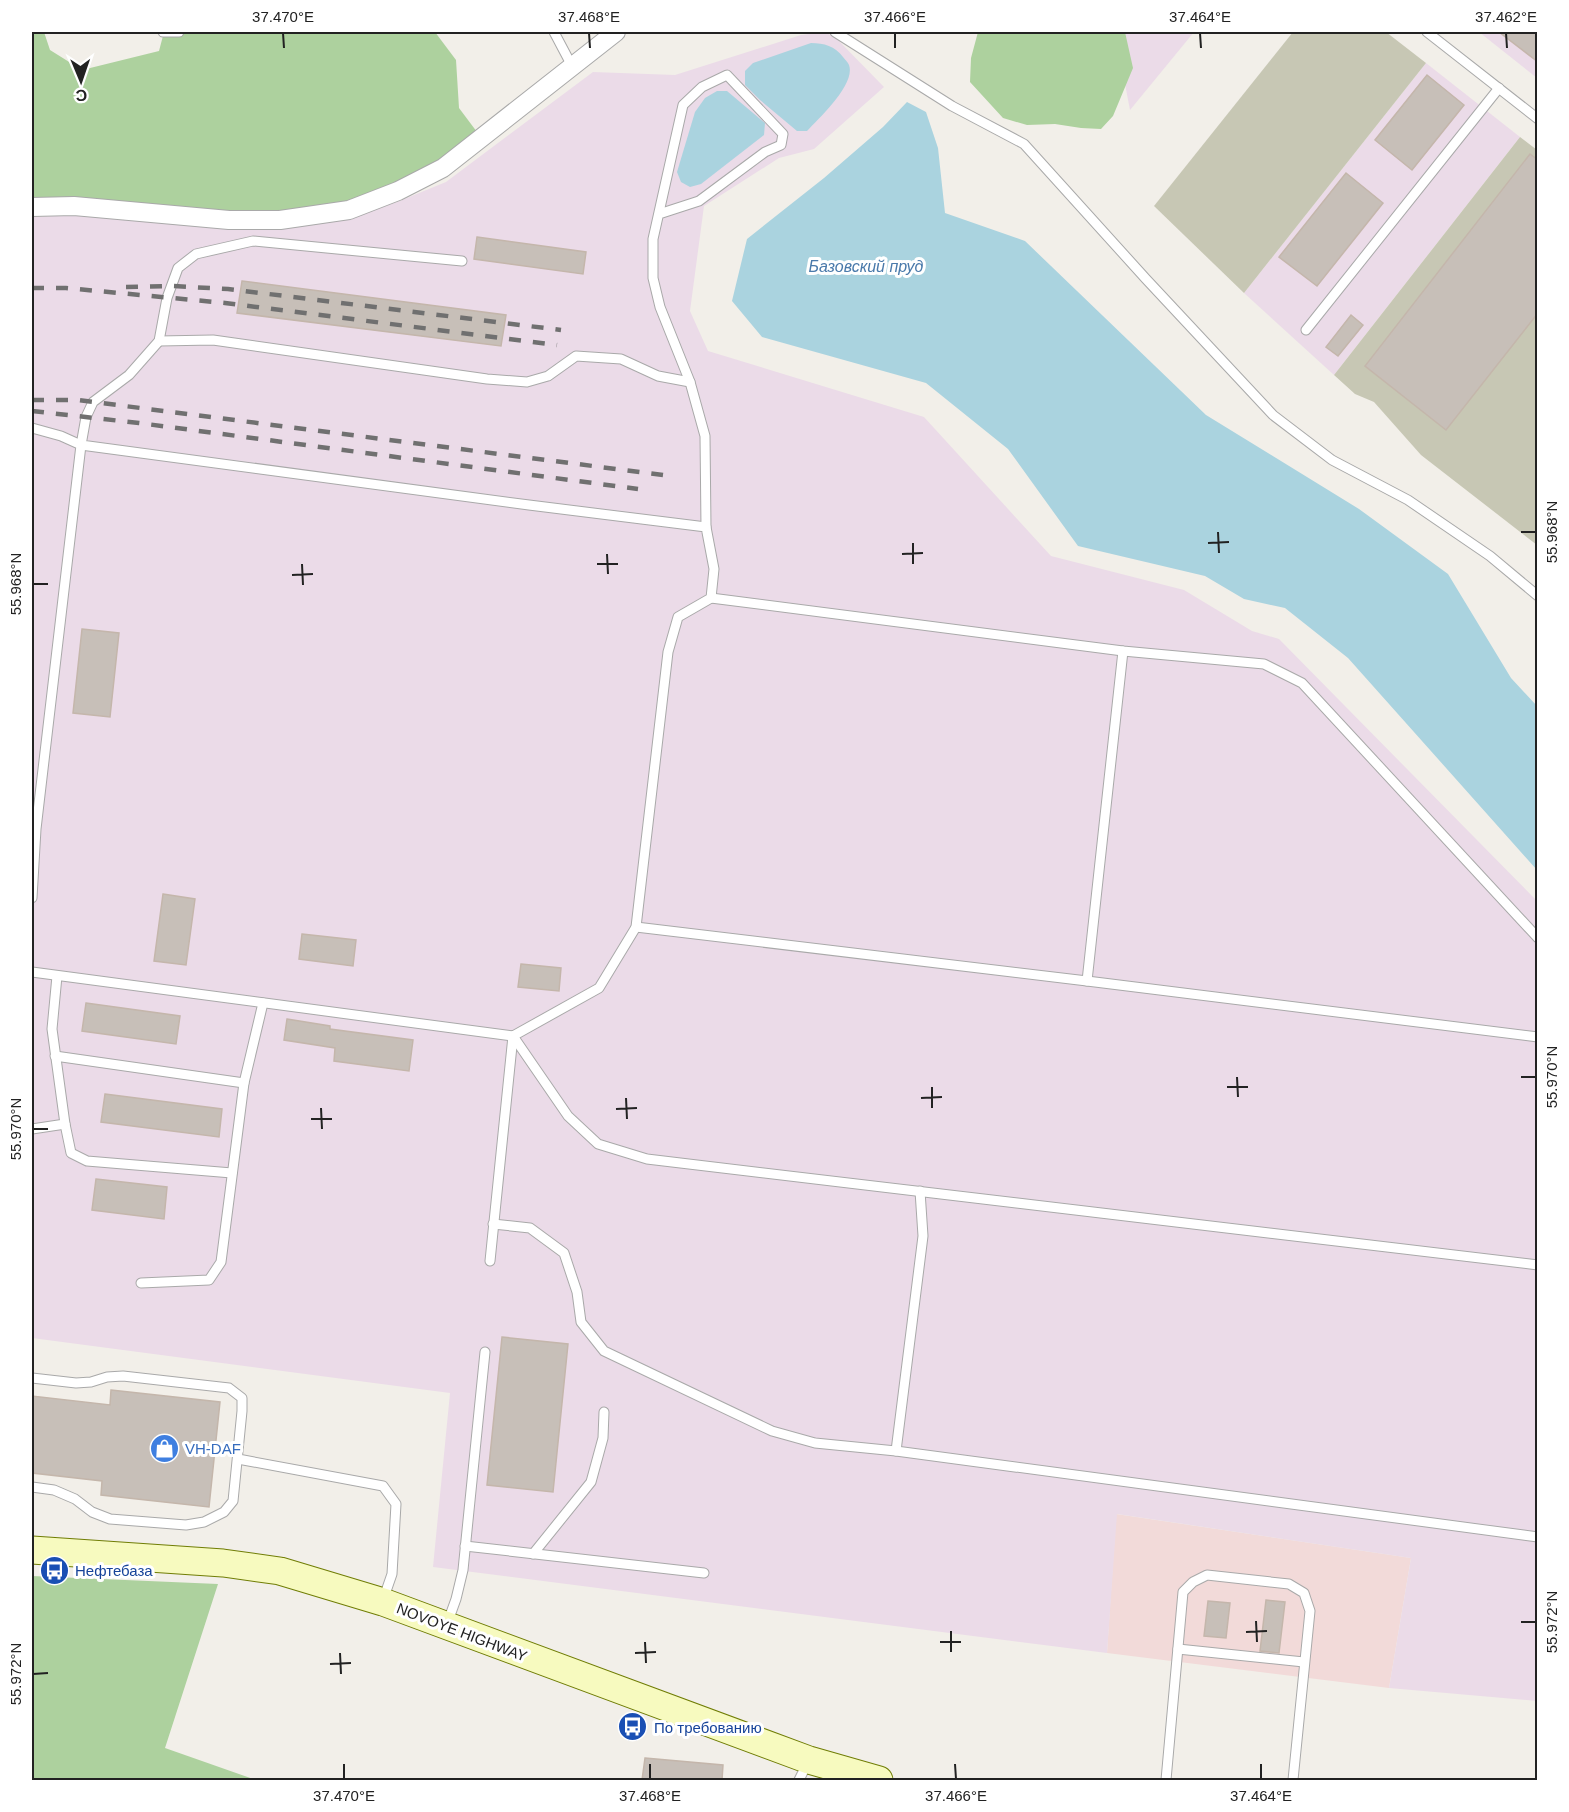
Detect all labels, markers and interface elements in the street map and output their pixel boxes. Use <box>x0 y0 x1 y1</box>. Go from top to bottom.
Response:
text: 37.470°E <box>252 8 314 25</box>
text: 37.468°E <box>558 8 620 25</box>
text: 37.466°E <box>864 8 926 25</box>
text: 37.464°E <box>1169 8 1231 25</box>
text: 37.462°E <box>1475 8 1537 25</box>
north arrow <box>51 51 111 111</box>
text: С <box>75 87 88 104</box>
water label: Базовский пруд <box>809 258 924 275</box>
text: 55.968°N <box>1543 501 1560 563</box>
text: 55.968°N <box>7 553 24 615</box>
text: 55.970°N <box>1543 1046 1560 1108</box>
text: 55.970°N <box>7 1098 24 1160</box>
shop icon: VH-DAF <box>148 1432 180 1464</box>
place label: VH-DAF <box>185 1440 241 1457</box>
bus stop icon: Нефтебаза <box>38 1554 70 1586</box>
place label: Нефтебаза <box>75 1562 153 1579</box>
text: 55.972°N <box>1543 1591 1560 1653</box>
street label: NOVOYE HIGHWAY <box>394 1599 530 1665</box>
text: 55.972°N <box>7 1643 24 1705</box>
bus stop icon: По требованию <box>617 1711 649 1743</box>
place label: По требованию <box>654 1719 762 1736</box>
text: 37.470°E <box>313 1787 375 1804</box>
text: 37.468°E <box>619 1787 681 1804</box>
text: 37.466°E <box>925 1787 987 1804</box>
text: 37.464°E <box>1230 1787 1292 1804</box>

